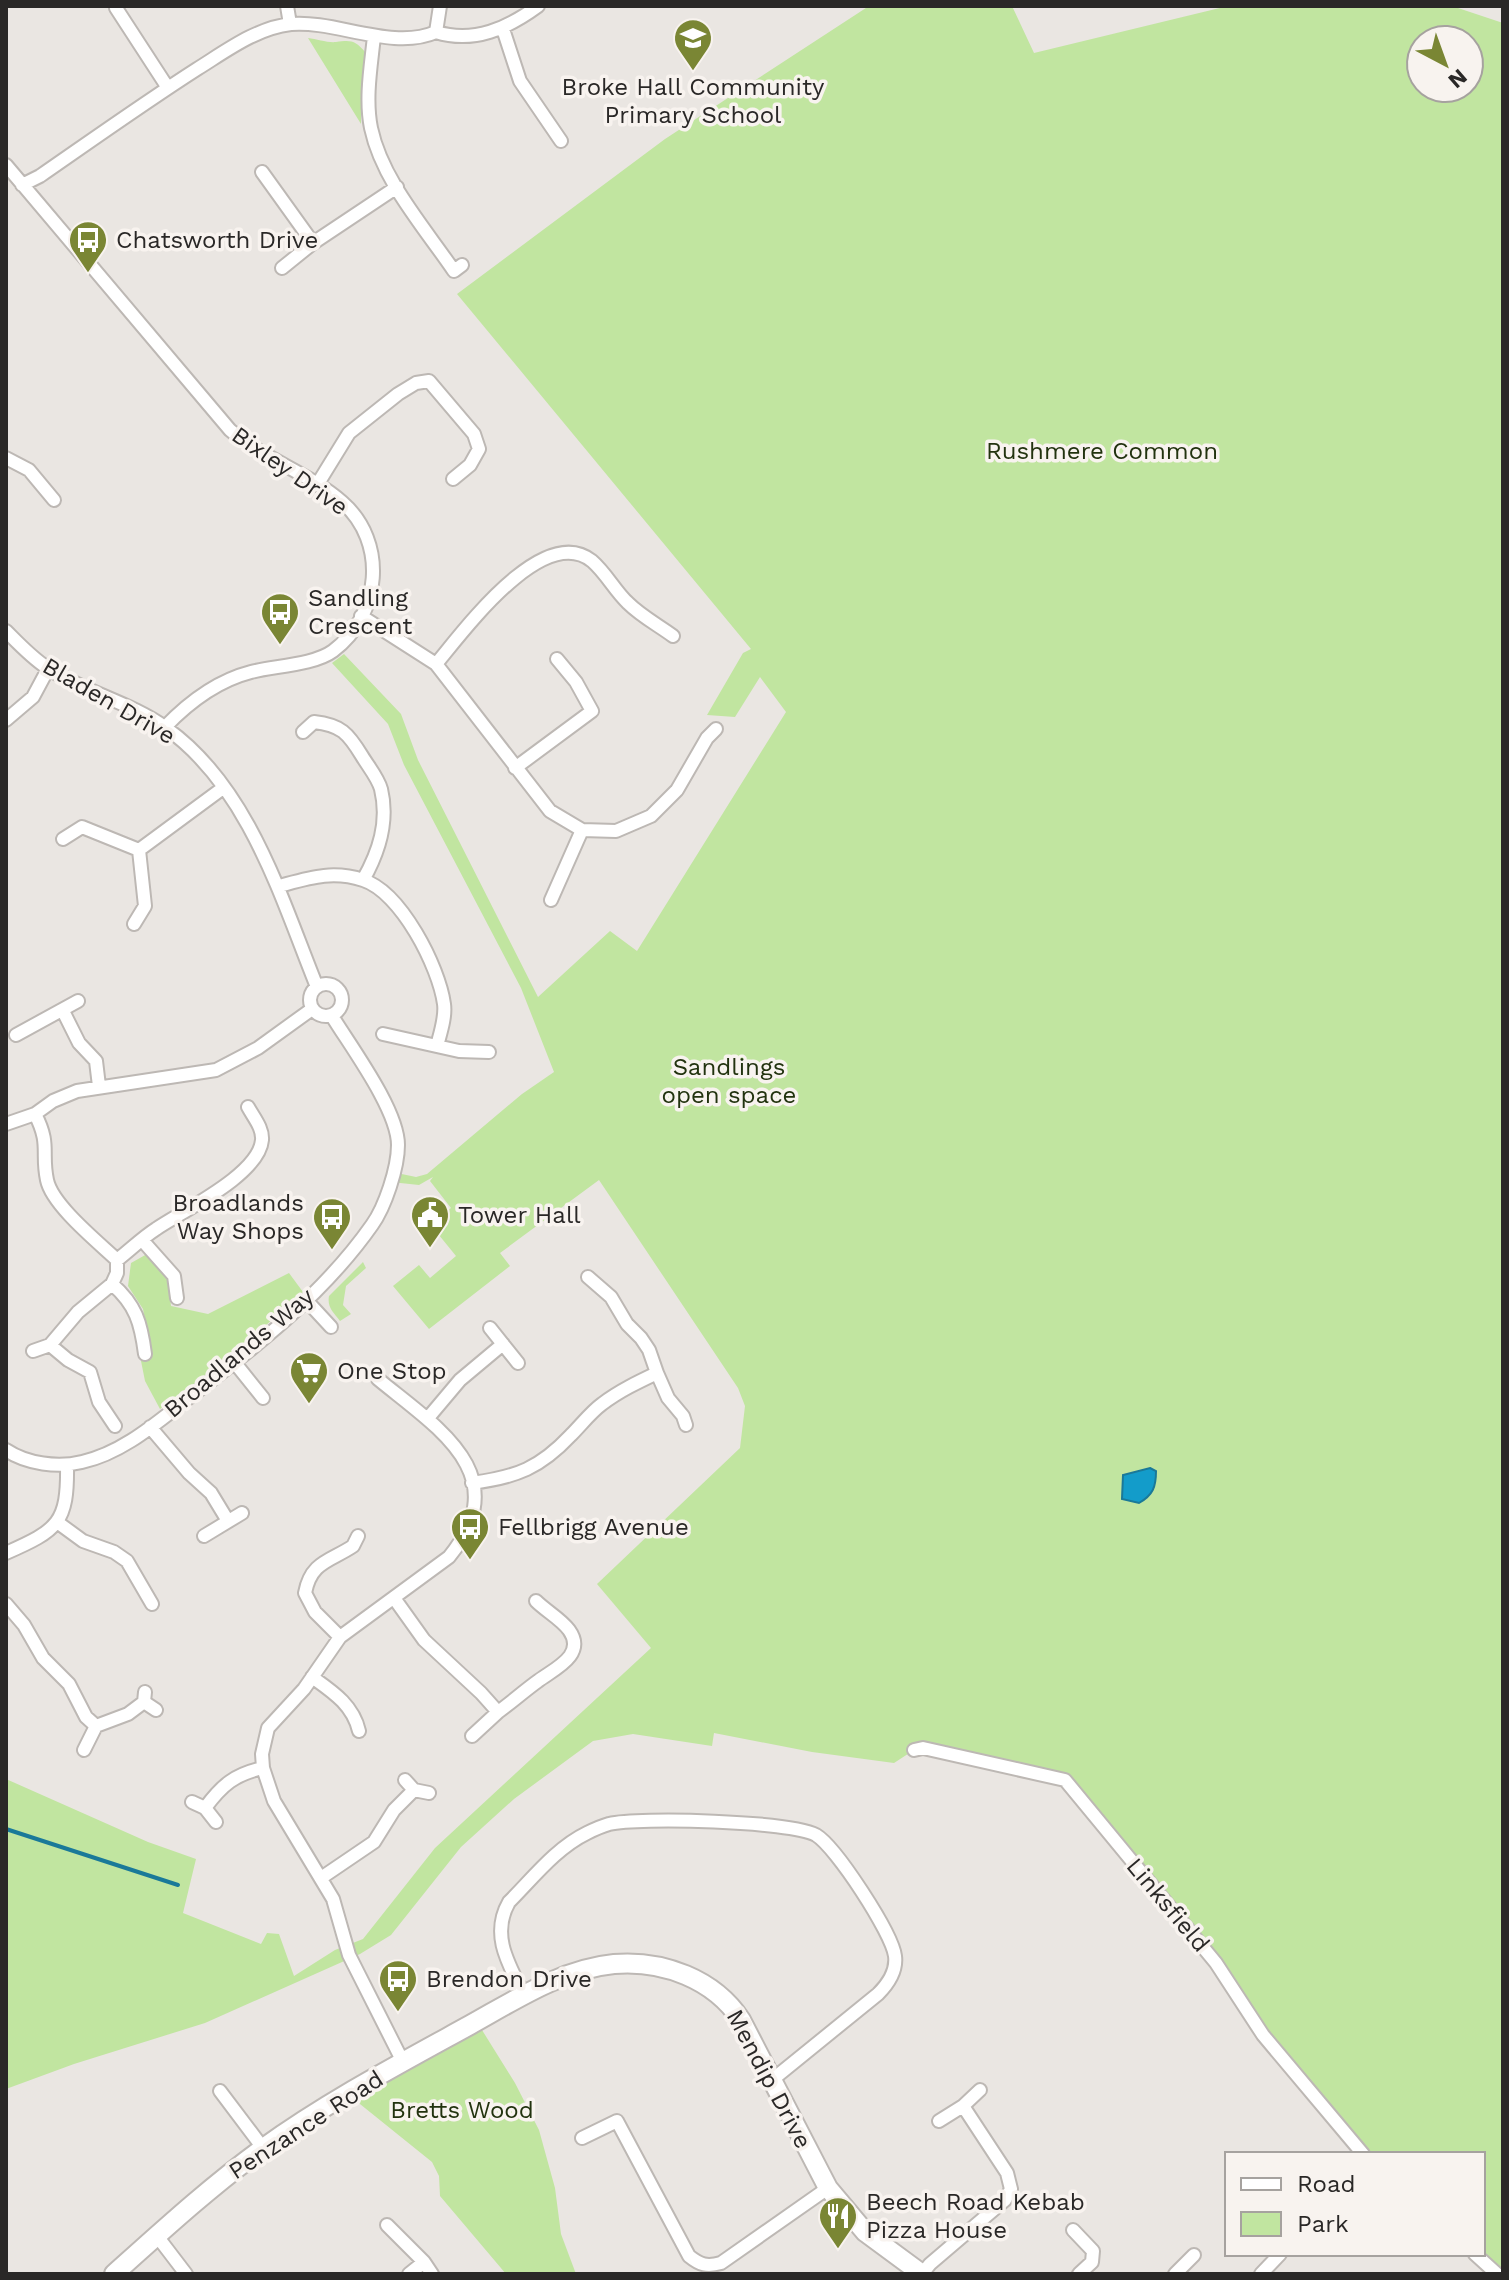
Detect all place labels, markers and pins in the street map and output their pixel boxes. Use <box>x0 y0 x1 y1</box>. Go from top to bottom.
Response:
school or university icon: Broke Hall Community Primary School <box>672 17 714 72</box>
place label: Broke Hall Community Primary School <box>562 73 825 129</box>
bus stop icon: Chatsworth Drive <box>67 219 109 274</box>
place label: Chatsworth Drive <box>116 226 318 254</box>
place label: Sandling Crescent <box>308 584 412 640</box>
bus stop icon: Sandling Crescent <box>259 591 301 646</box>
place label: Broadlands Way Shops <box>172 1189 304 1245</box>
public building icon: Tower Hall <box>409 1194 451 1249</box>
bus stop icon: Broadlands Way Shops <box>311 1196 353 1251</box>
place label: Tower Hall <box>458 1201 581 1229</box>
supermarket icon: One Stop <box>288 1350 330 1405</box>
place label: One Stop <box>337 1357 447 1385</box>
bus stop icon: Fellbrigg Avenue <box>449 1506 491 1561</box>
place label: Fellbrigg Avenue <box>498 1513 689 1541</box>
bus stop icon: Brendon Drive <box>377 1958 419 2013</box>
place label: Brendon Drive <box>426 1965 592 1993</box>
place label: Beech Road Kebab Pizza House <box>866 2188 1085 2244</box>
restaurant icon: Beech Road Kebab Pizza House <box>817 2195 859 2250</box>

